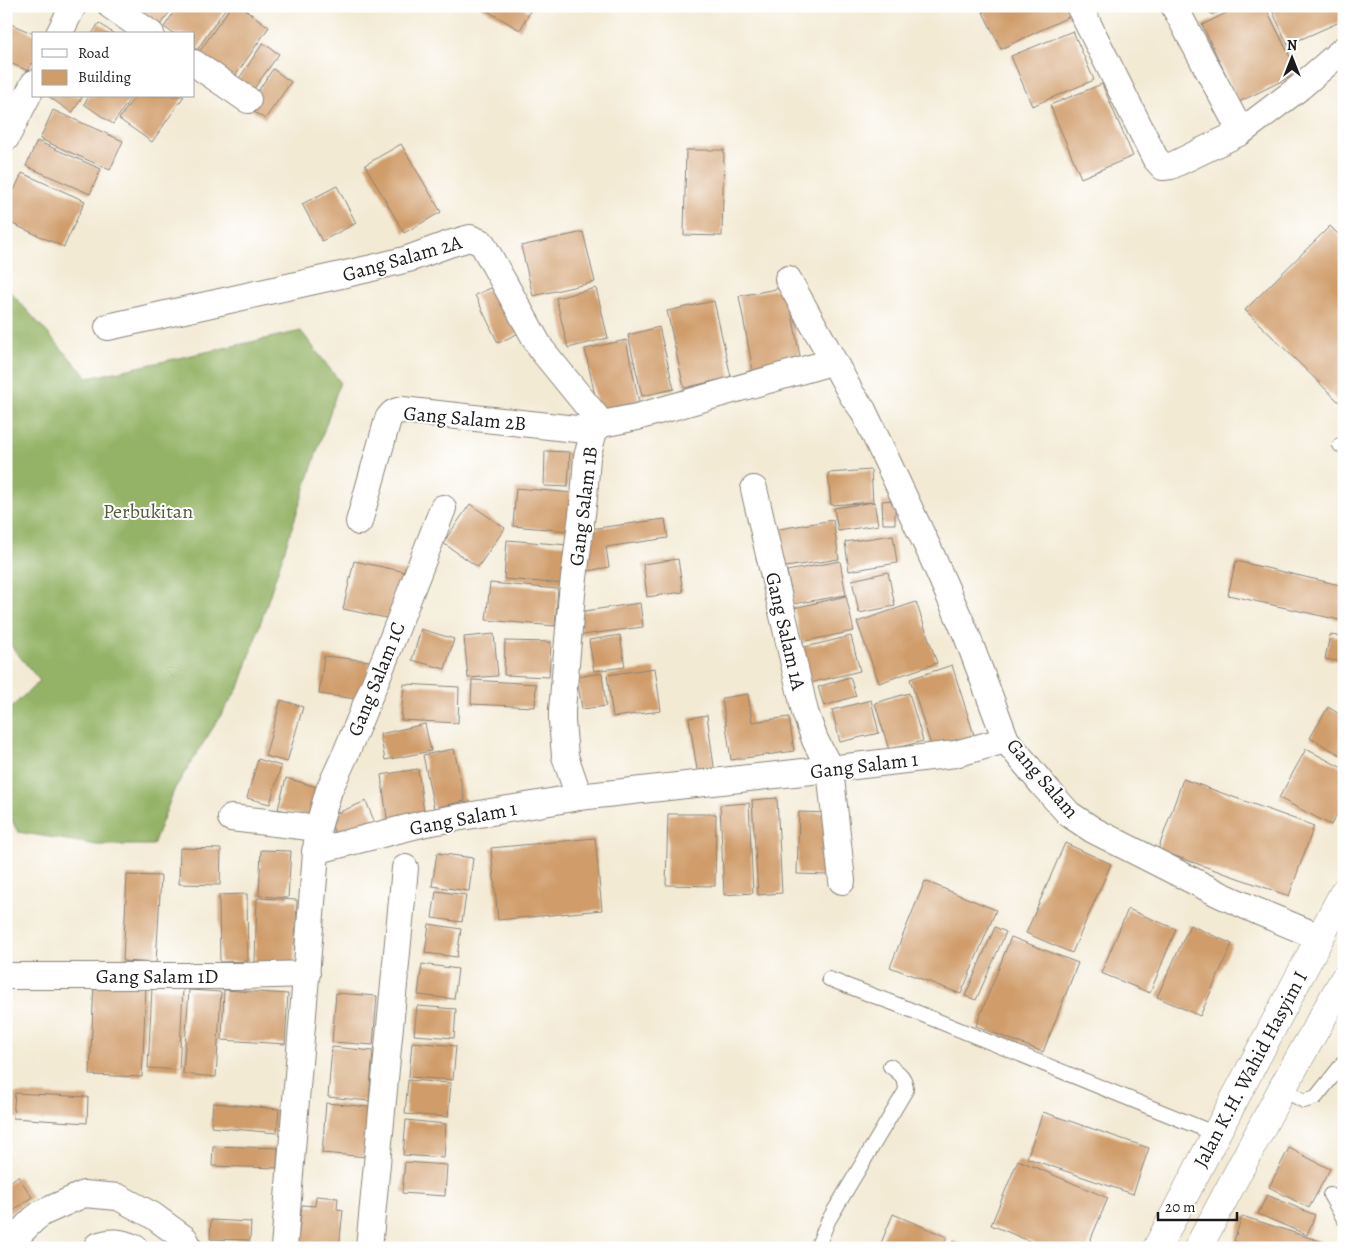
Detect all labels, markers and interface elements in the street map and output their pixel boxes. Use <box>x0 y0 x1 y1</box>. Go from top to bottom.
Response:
legend <box>32 32 195 98</box>
north arrow <box>1268 32 1318 82</box>
text: N <box>1287 36 1297 55</box>
text: Road <box>78 43 110 63</box>
text: Building <box>78 67 131 87</box>
street label: Gang Salam 2A <box>339 228 465 288</box>
street label: Gang Salam 2B <box>402 400 527 437</box>
street label: Gang Salam 1B <box>563 445 604 568</box>
park label: Perbukitan <box>103 498 193 525</box>
street label: Gang Salam 1A <box>759 569 812 693</box>
street label: Gang Salam 1C <box>341 618 412 740</box>
street label: Gang Salam <box>1000 733 1085 824</box>
street label: Gang Salam 1 <box>809 745 920 786</box>
street label: Gang Salam 1 <box>407 795 519 842</box>
street label: Gang Salam 1D <box>96 963 218 990</box>
street label: Jalan K.H. Wahid Hasyim I <box>1187 966 1314 1172</box>
scale bar <box>1158 1189 1236 1221</box>
text: 20 m <box>1165 1197 1196 1217</box>

